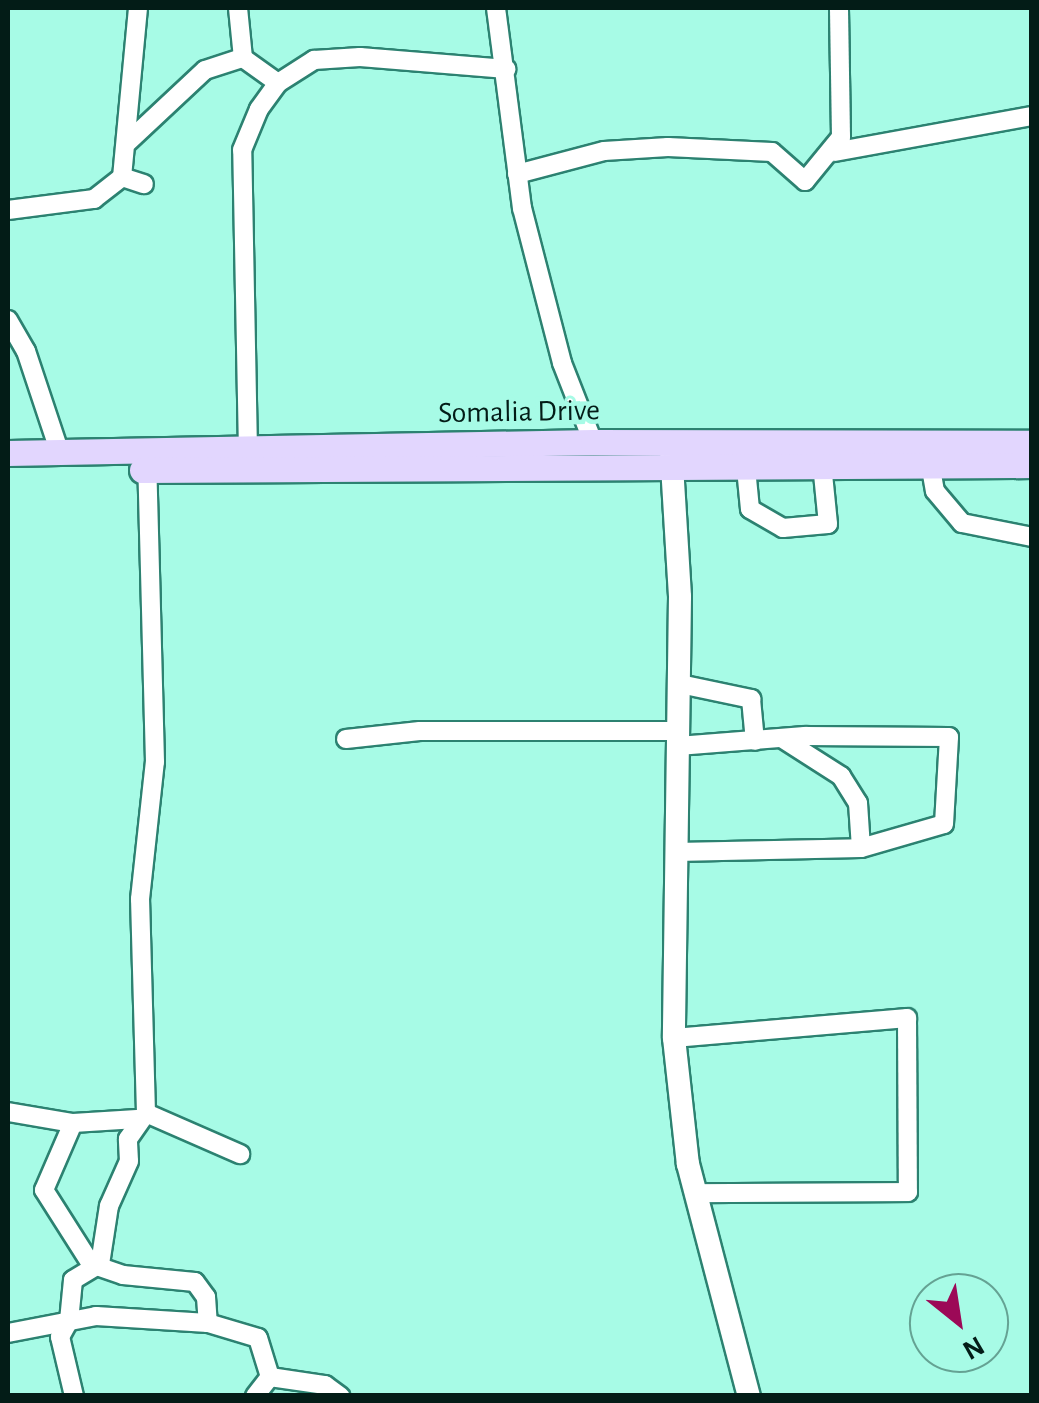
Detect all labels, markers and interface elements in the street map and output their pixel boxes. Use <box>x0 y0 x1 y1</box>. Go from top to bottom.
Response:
street label: Somalia Drive <box>438 393 600 431</box>
north arrow <box>909 1273 1009 1373</box>
text: N <box>958 1330 988 1364</box>

